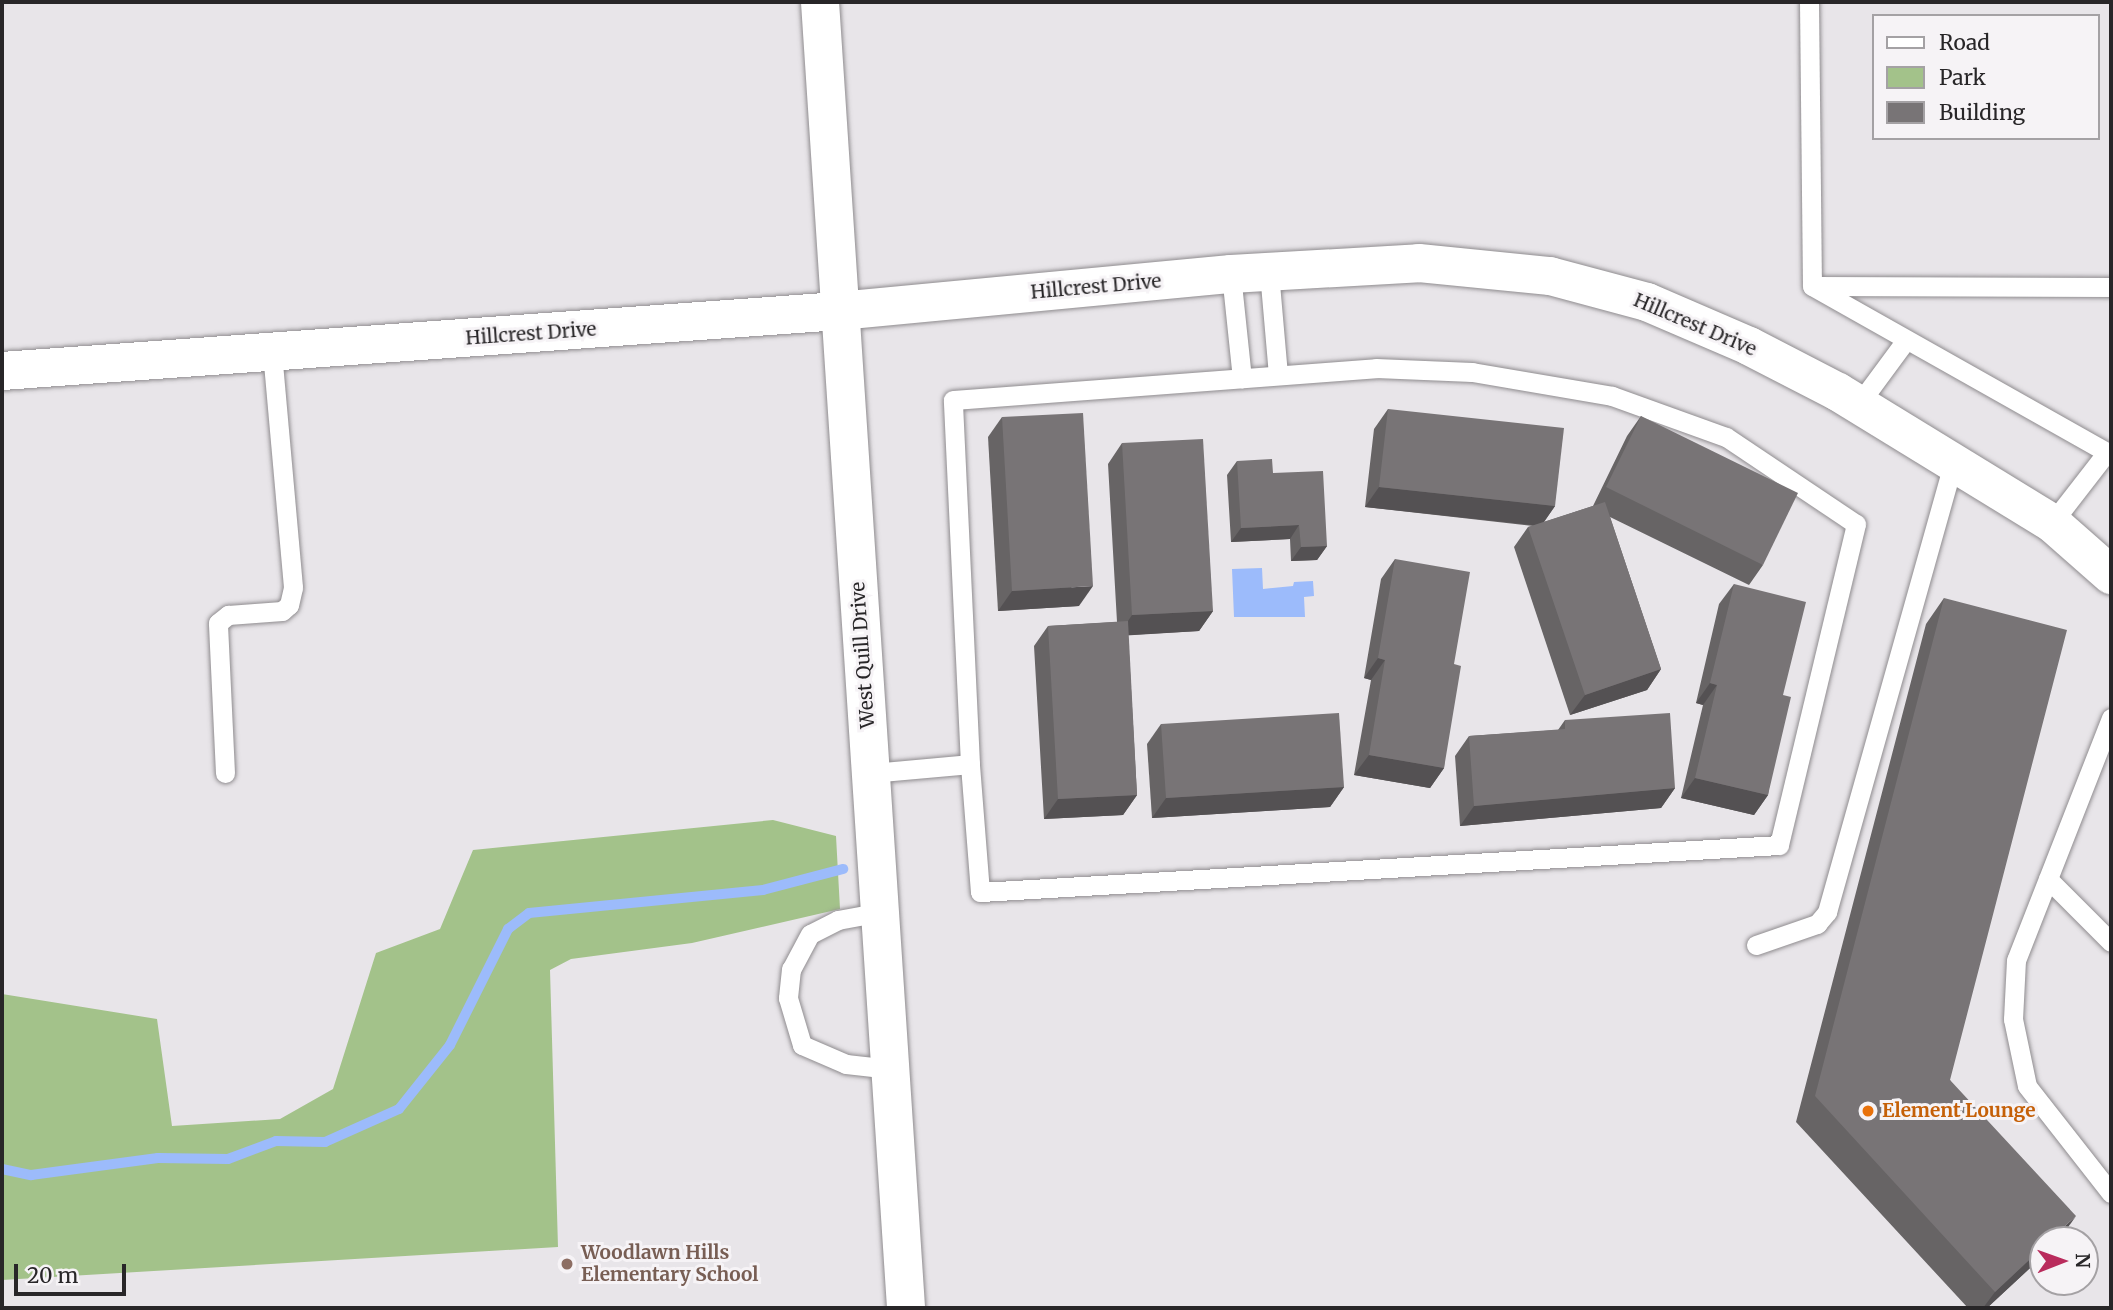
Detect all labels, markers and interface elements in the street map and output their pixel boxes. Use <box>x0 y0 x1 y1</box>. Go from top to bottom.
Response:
legend <box>1871 14 2099 140</box>
text: Road <box>1939 29 1990 56</box>
text: Park <box>1939 64 1986 91</box>
text: Building <box>1939 99 2025 126</box>
street label: Hillcrest Drive <box>1030 270 1162 304</box>
street label: Hillcrest Drive <box>1630 289 1760 361</box>
street label: Hillcrest Drive <box>465 318 597 350</box>
street label: West Quill Drive <box>846 581 880 729</box>
place label: Element Lounge <box>1882 1100 2036 1122</box>
marker: Element Lounge <box>1860 1103 1876 1119</box>
north arrow <box>2029 1226 2099 1296</box>
place label: Woodlawn Hills Elementary School <box>581 1242 758 1286</box>
scale bar <box>18 1250 130 1294</box>
text: N <box>2071 1253 2095 1268</box>
marker: Woodlawn Hills Elementary School <box>559 1256 575 1272</box>
text: 20 m <box>27 1262 78 1289</box>

